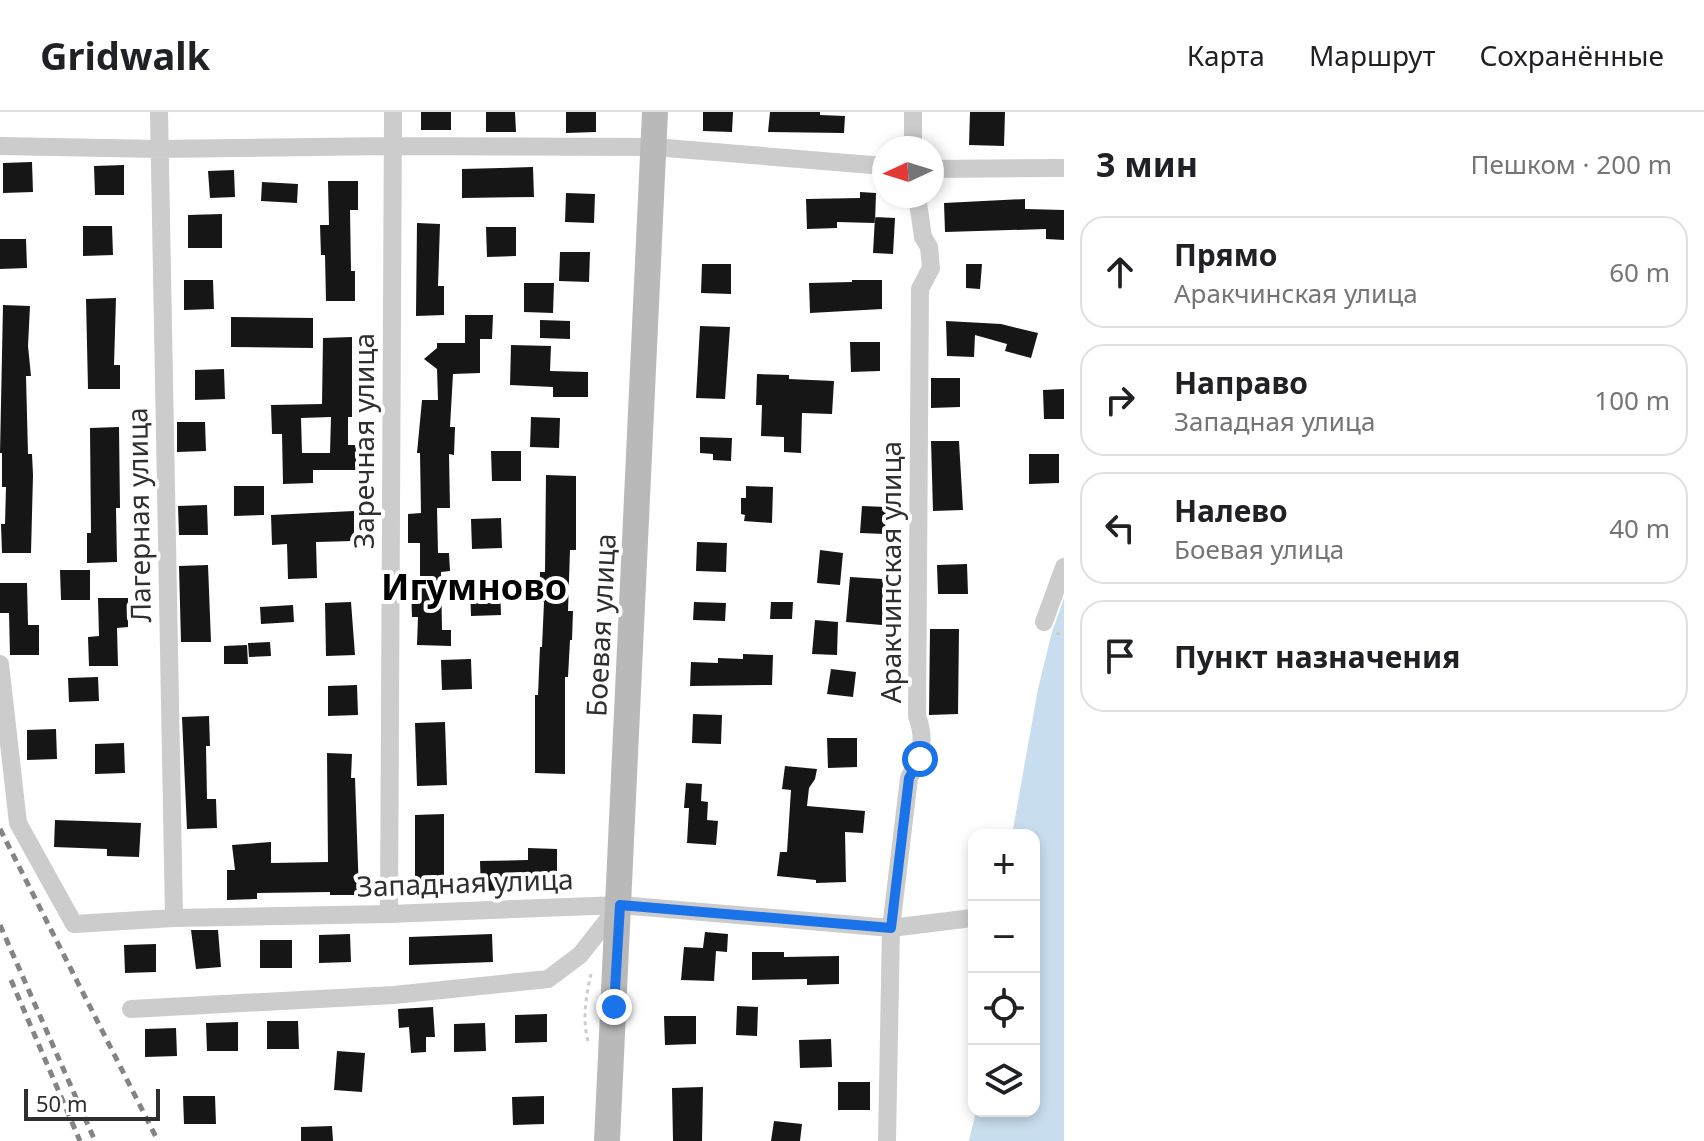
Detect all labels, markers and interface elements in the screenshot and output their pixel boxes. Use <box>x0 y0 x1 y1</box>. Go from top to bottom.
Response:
text: Gridwalk <box>40 29 210 81</box>
text: Карта <box>1187 36 1265 74</box>
text: Маршрут <box>1309 36 1435 74</box>
text: Сохранённые <box>1479 36 1664 74</box>
north arrow <box>872 136 944 208</box>
text: 3 мин <box>1096 141 1198 187</box>
text: Пешком · 200 m <box>1470 146 1672 182</box>
text: Прямо <box>1174 234 1278 275</box>
icon: ahead <box>1098 250 1142 294</box>
text: 60 m <box>1609 254 1670 290</box>
text: Аракчинская улица <box>1174 275 1418 311</box>
street label: Заречная улица <box>344 333 382 549</box>
text: Направо <box>1174 362 1308 403</box>
icon: right <box>1098 378 1142 422</box>
text: 100 m <box>1594 382 1670 418</box>
text: Западная улица <box>1174 403 1375 439</box>
street label: Лагерная улица <box>117 407 159 623</box>
street label: Аракчинская улица <box>871 441 909 703</box>
text: Налево <box>1174 490 1288 531</box>
icon: left <box>1098 506 1142 550</box>
text: 40 m <box>1609 510 1670 546</box>
text: Боевая улица <box>1174 531 1344 567</box>
street label: Боевая улица <box>576 532 624 718</box>
district label: Игумново <box>381 562 567 611</box>
icon: arrive <box>1098 634 1142 678</box>
text: Пункт назначения <box>1174 636 1460 677</box>
route start <box>902 741 938 777</box>
map controls <box>968 829 1040 1117</box>
button: + <box>968 829 1040 901</box>
street label: Западная улица <box>356 859 574 905</box>
button: − <box>968 901 1040 973</box>
button: locate <box>968 973 1040 1045</box>
route end <box>596 989 632 1025</box>
button: layers <box>968 1045 1040 1117</box>
scale bar <box>24 1085 160 1121</box>
text: 50 m <box>36 1088 87 1118</box>

